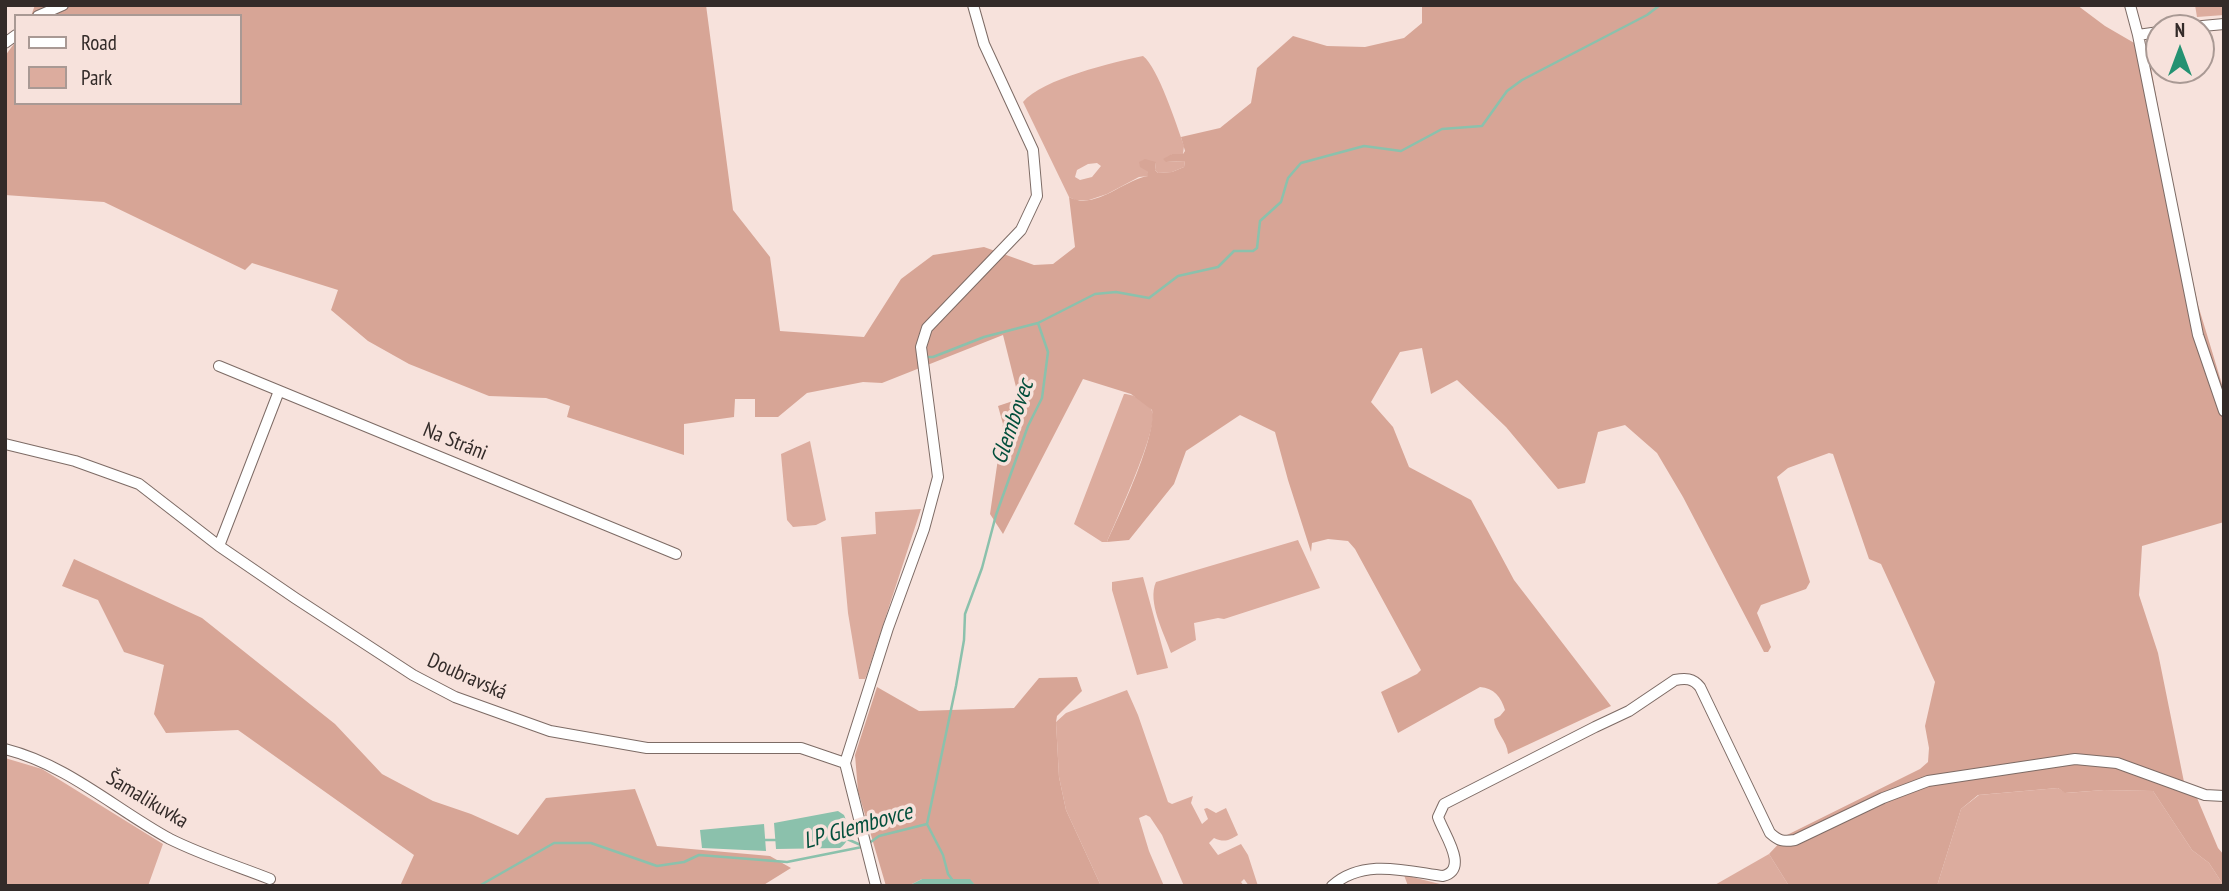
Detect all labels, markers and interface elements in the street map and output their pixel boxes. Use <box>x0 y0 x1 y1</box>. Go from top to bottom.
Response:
legend <box>14 14 242 105</box>
north arrow <box>2145 14 2215 84</box>
text: N <box>2175 18 2185 42</box>
text: Road <box>81 29 117 56</box>
text: Park <box>81 64 112 91</box>
water label: Glembovec <box>986 376 1040 468</box>
street label: Na Stráni <box>419 418 491 466</box>
street label: Doubravská <box>423 648 511 706</box>
street label: Šamalikuvka <box>102 766 192 834</box>
water label: LP Glembovce <box>800 798 916 856</box>

